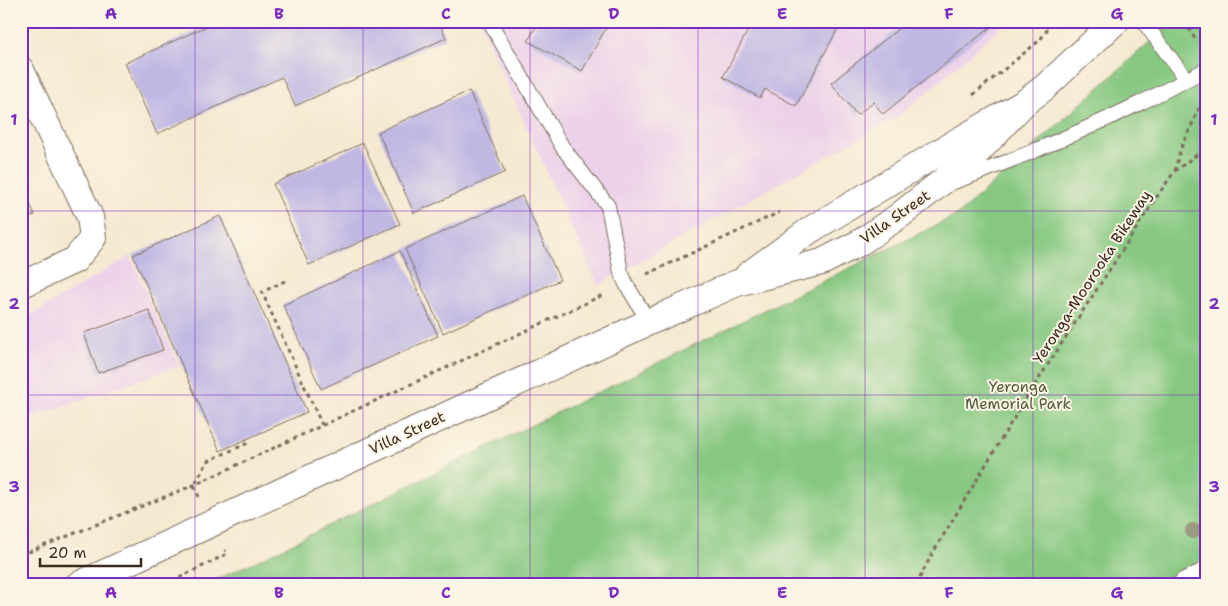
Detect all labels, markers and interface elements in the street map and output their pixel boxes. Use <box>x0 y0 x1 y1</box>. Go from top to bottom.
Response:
text: A <box>105 3 117 24</box>
text: B <box>274 3 284 24</box>
text: C <box>441 3 451 24</box>
text: D <box>608 3 620 24</box>
text: E <box>777 3 787 24</box>
text: F <box>944 3 954 24</box>
text: G <box>1111 3 1124 24</box>
text: 1 <box>10 109 18 130</box>
text: 1 <box>1210 109 1218 130</box>
street label: Villa Street <box>856 185 934 249</box>
street label: Yeronga-Moorooka Bikeway <box>1028 186 1156 368</box>
text: 2 <box>8 293 20 314</box>
text: 2 <box>1208 293 1220 314</box>
park label: Yeronga Memorial Park <box>965 377 1071 414</box>
street label: Villa Street <box>366 407 448 459</box>
text: 3 <box>8 476 20 497</box>
text: 3 <box>1208 476 1220 497</box>
scale bar <box>40 536 141 568</box>
text: 20 m <box>48 543 87 563</box>
text: A <box>105 582 117 603</box>
text: B <box>274 582 284 603</box>
text: C <box>441 582 451 603</box>
text: D <box>608 582 620 603</box>
text: E <box>777 582 787 603</box>
text: F <box>944 582 954 603</box>
text: G <box>1111 582 1124 603</box>

